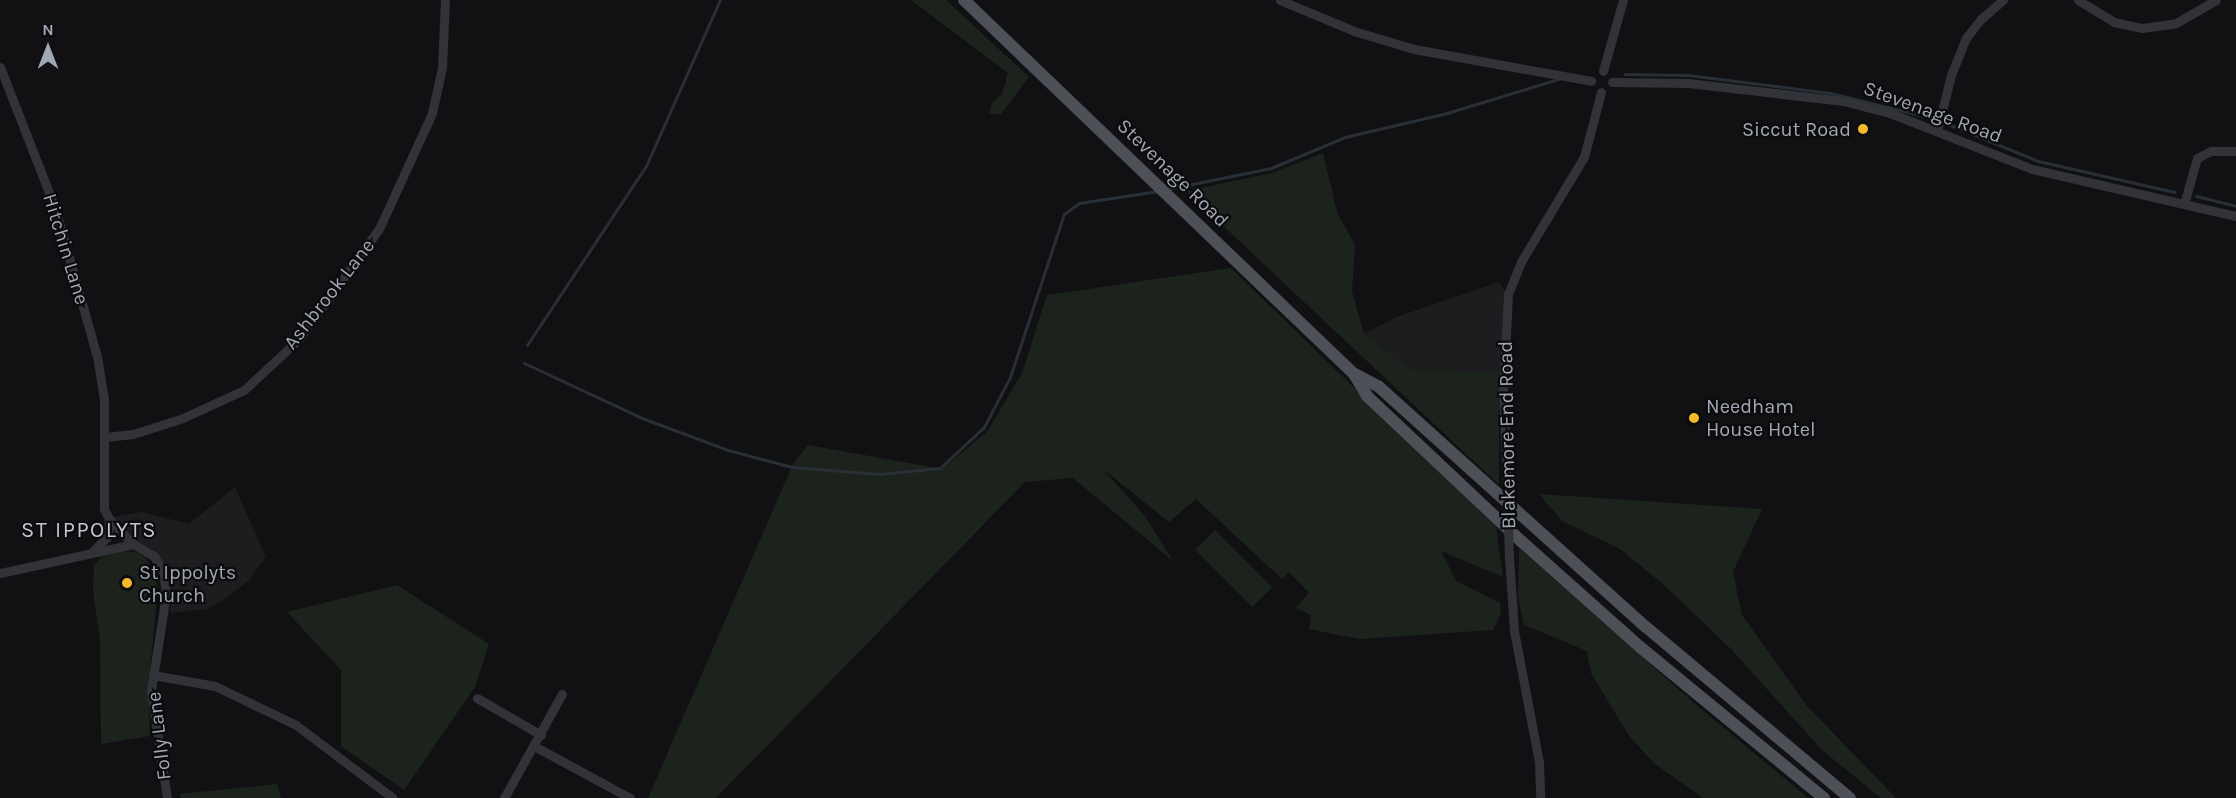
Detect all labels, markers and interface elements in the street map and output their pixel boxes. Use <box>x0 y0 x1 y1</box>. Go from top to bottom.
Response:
north arrow <box>18 18 78 78</box>
text: N <box>42 20 54 39</box>
street label: Stevenage Road <box>1860 76 2006 148</box>
street label: Stevenage Road <box>1112 114 1234 232</box>
place label: Siccut Road <box>1742 117 1851 141</box>
marker: Siccut Road <box>1856 122 1870 136</box>
street label: Hitchin Lane <box>38 191 94 307</box>
street label: Ashbrook Lane <box>278 234 380 354</box>
street label: Blakemore End Road <box>1493 341 1521 529</box>
place label: Needham House Hotel <box>1706 394 1816 441</box>
marker: Needham House Hotel <box>1687 411 1701 425</box>
district label: ST IPPOLYTS <box>21 518 157 544</box>
place label: St Ippolyts Church <box>139 560 236 607</box>
marker: St Ippolyts Church <box>120 576 134 590</box>
street label: Folly Lane <box>142 690 176 782</box>

